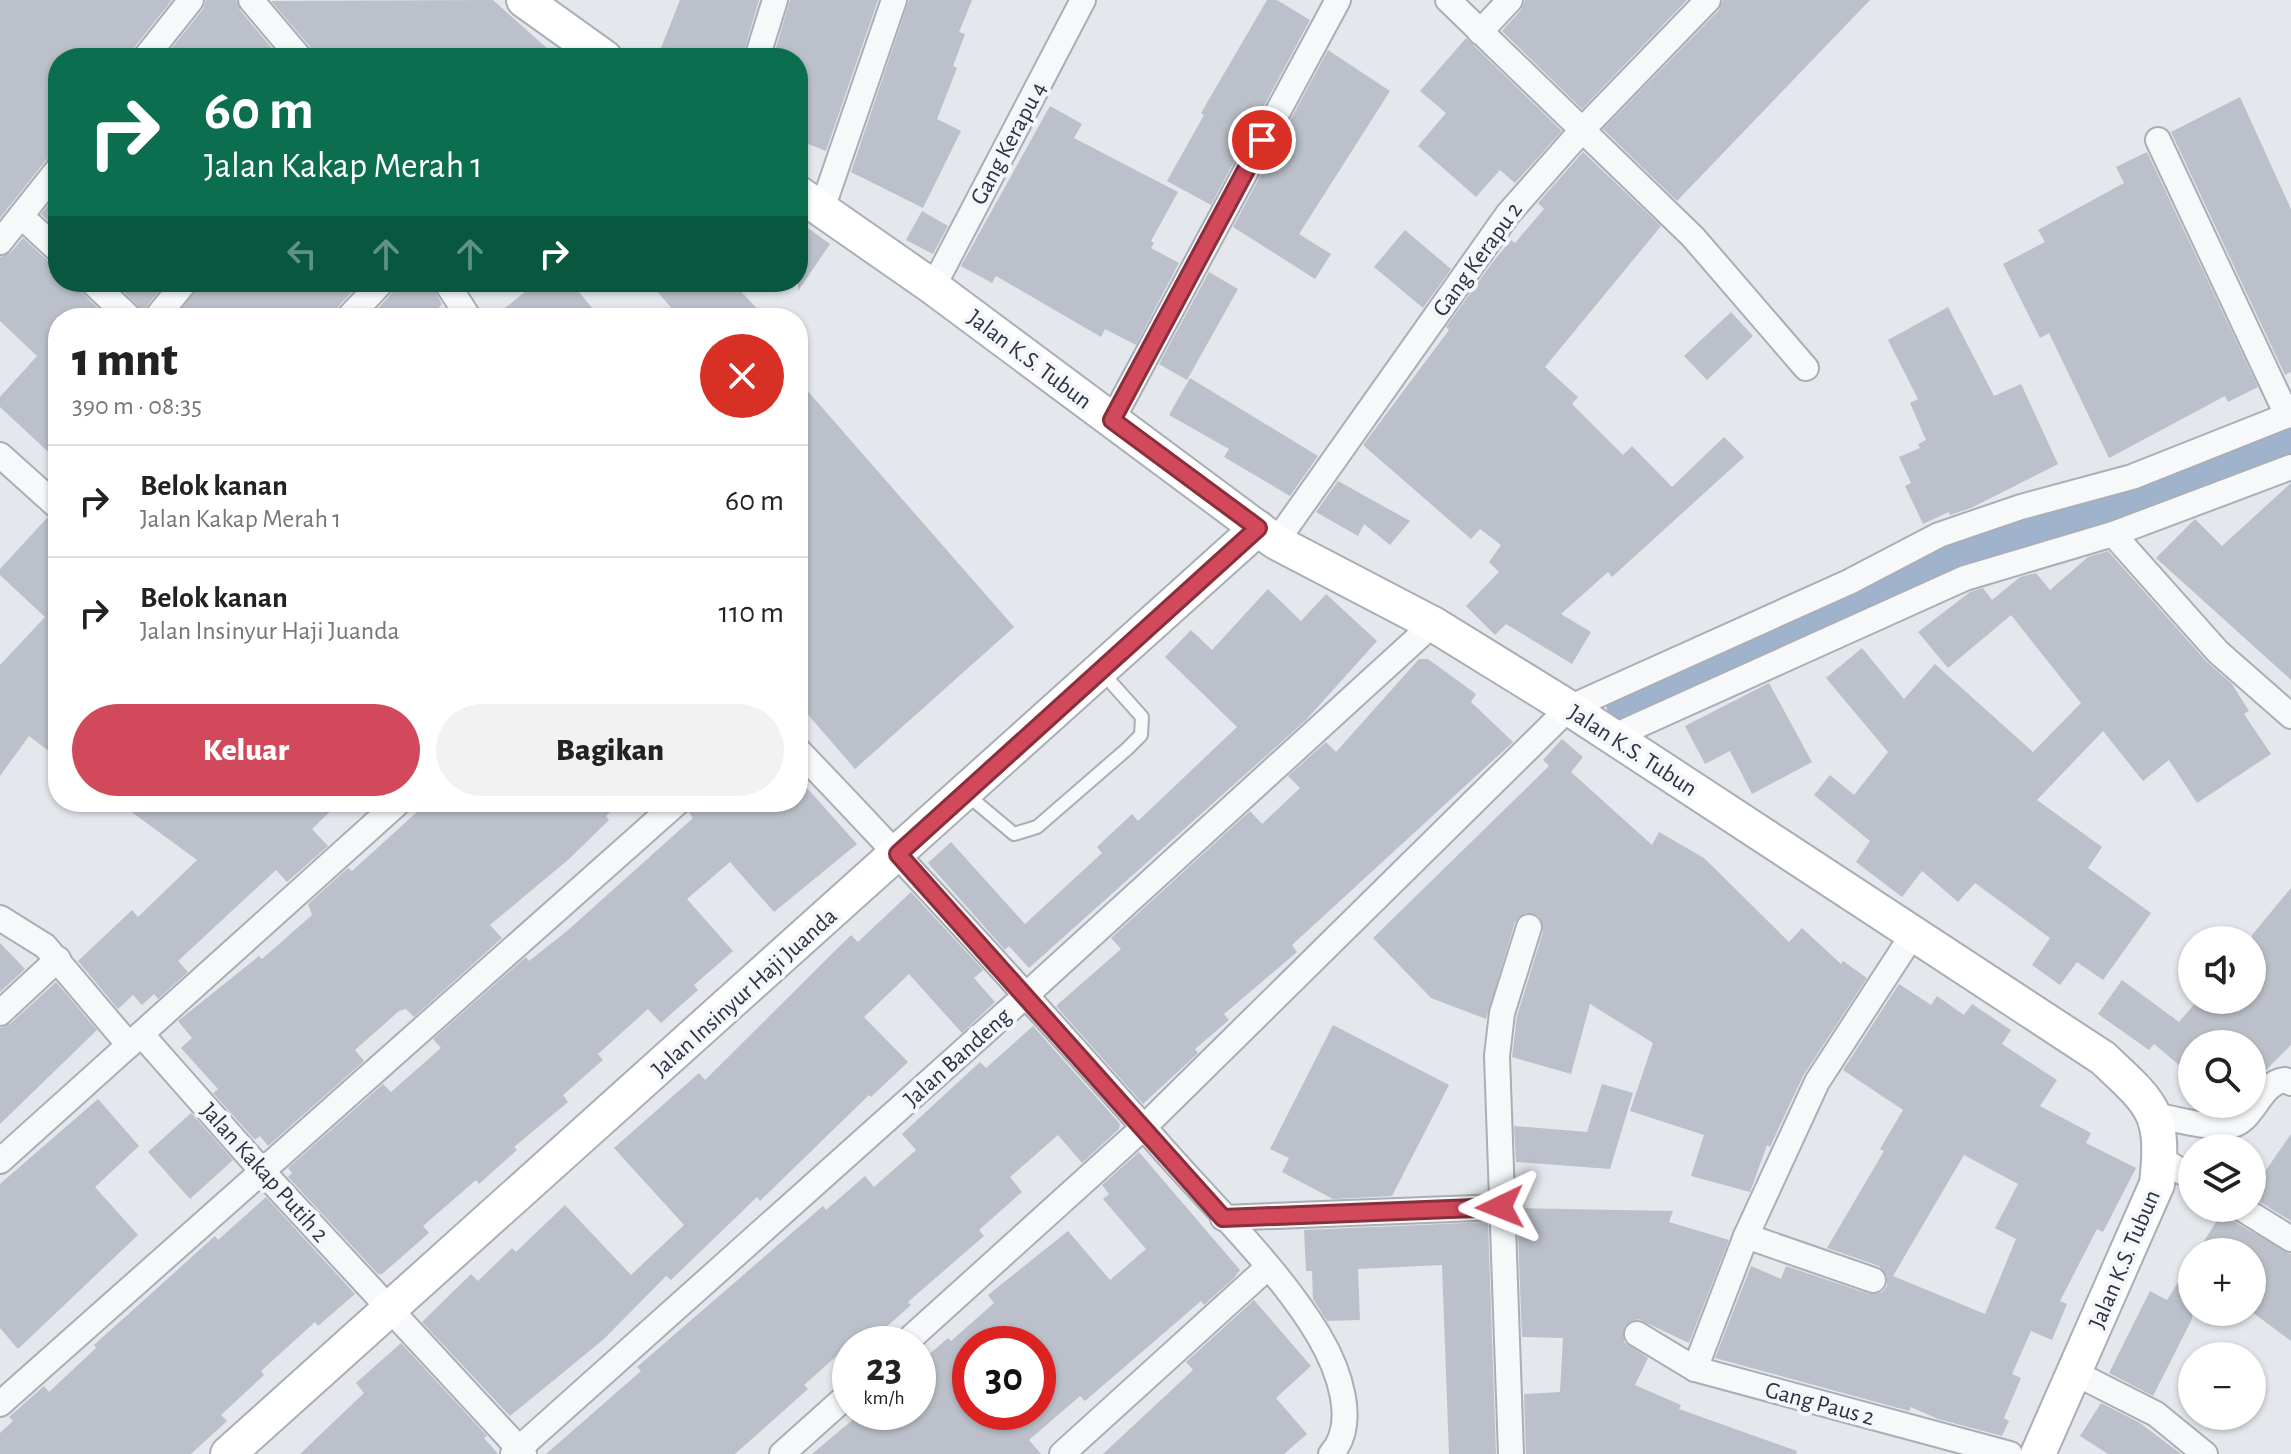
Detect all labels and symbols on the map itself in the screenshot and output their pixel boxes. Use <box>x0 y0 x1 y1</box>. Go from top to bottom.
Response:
street label: Gang Kerapu 4 <box>967 78 1051 209</box>
pin <box>1228 106 1296 174</box>
street label: Gang Kerapu 2 <box>1429 198 1527 321</box>
street label: Jalan K.S. Tubun <box>963 306 1096 414</box>
street label: Jalan K.S. Tubun <box>1564 700 1701 801</box>
street label: Jalan Insinyur Haji Juanda <box>648 904 842 1082</box>
street label: Jalan Bandeng <box>900 1003 1016 1112</box>
street label: Jalan Kakap Putih 2 <box>196 1098 333 1247</box>
position arrow <box>1458 1165 1542 1249</box>
street label: Jalan K.S. Tubun <box>2085 1187 2165 1332</box>
speed limit sign: 30 <box>952 1326 1056 1430</box>
street label: Gang Paus 2 <box>1763 1378 1877 1430</box>

